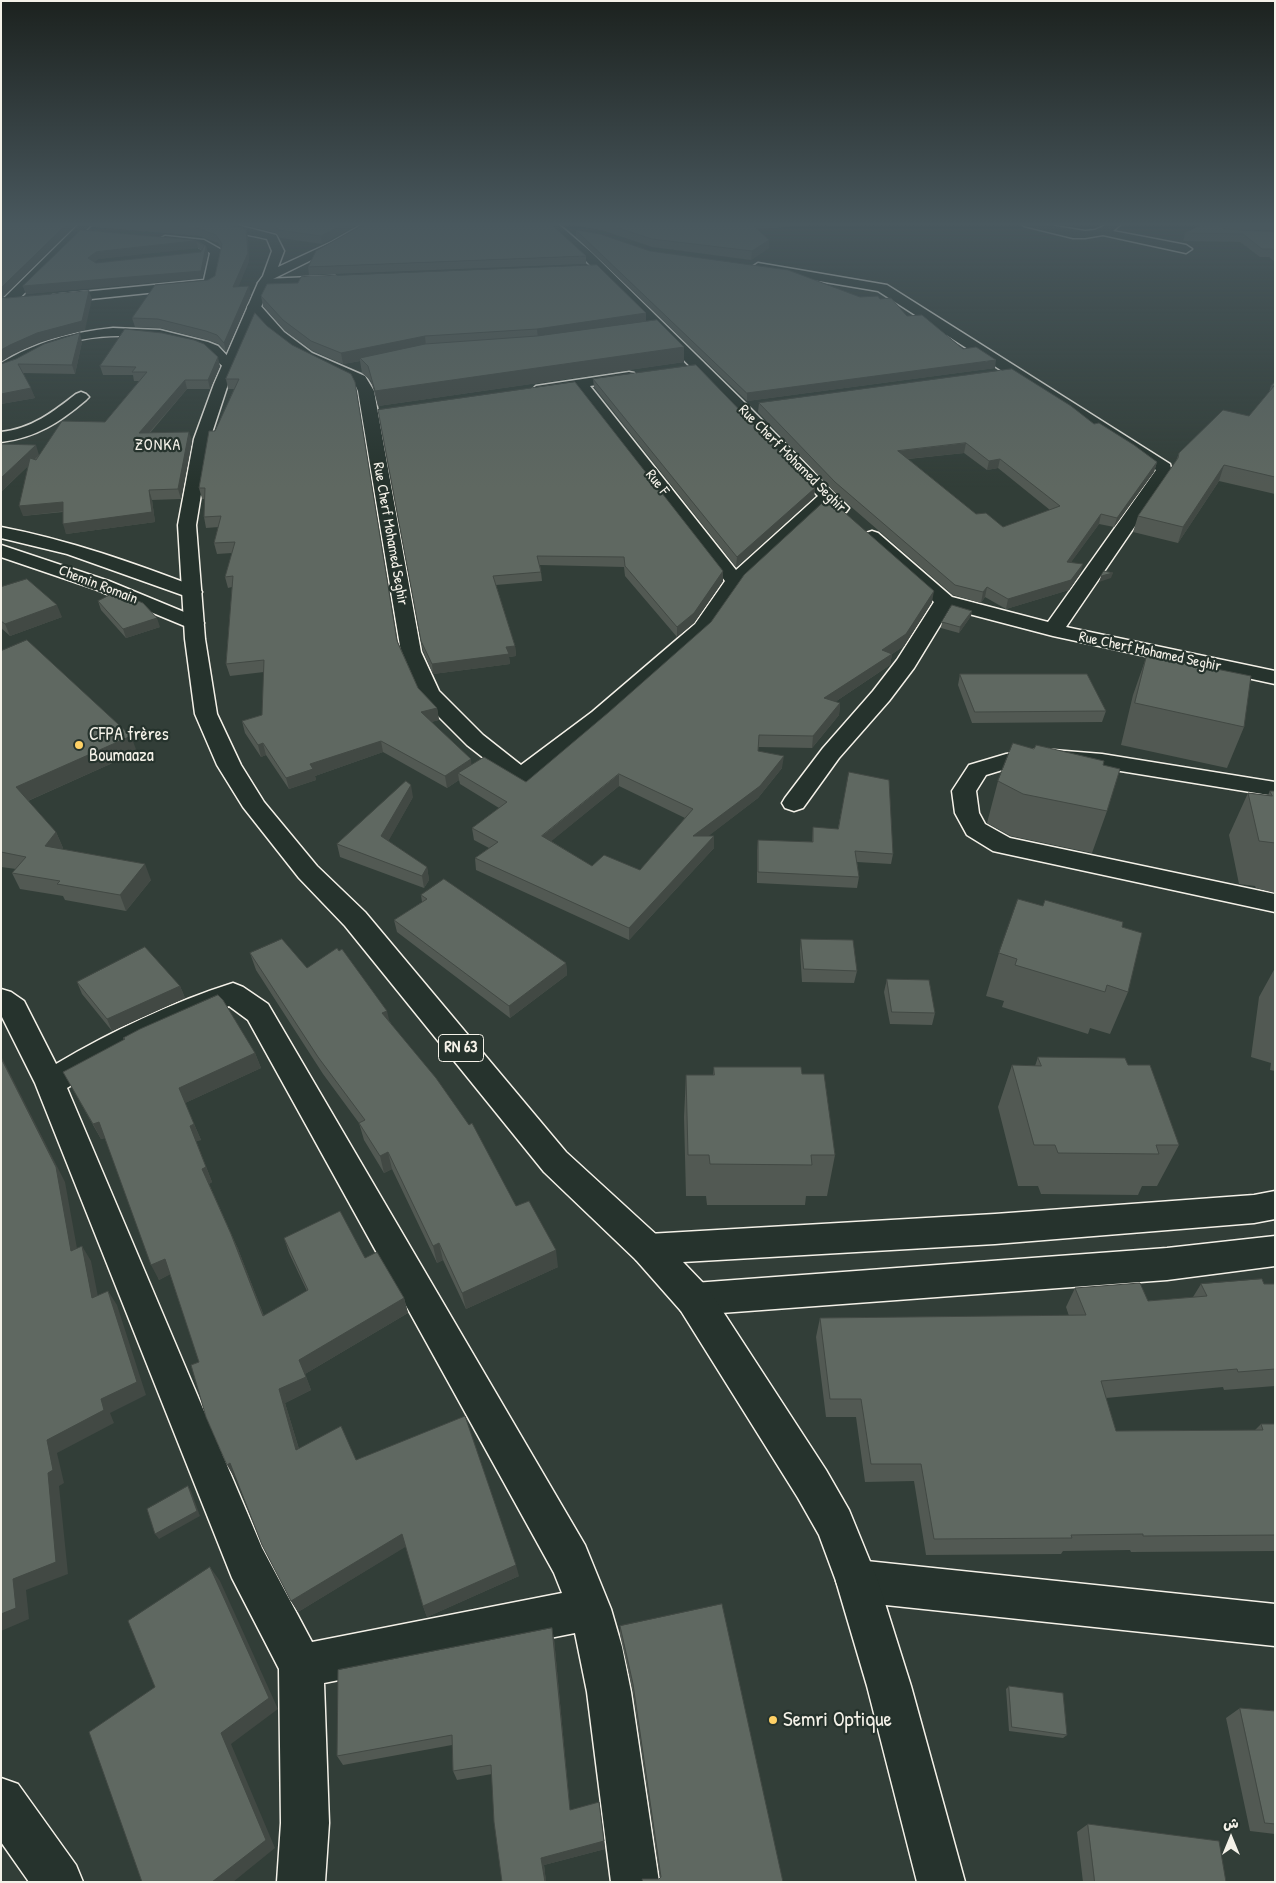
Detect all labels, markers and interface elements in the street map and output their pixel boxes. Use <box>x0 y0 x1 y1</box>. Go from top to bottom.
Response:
street label: Rue Cherf Mohamed Seghir <box>734 401 850 517</box>
district label: ZONKA <box>134 436 182 456</box>
street label: Rue Cherf Mohamed Seghir <box>369 461 411 607</box>
street label: Rue F <box>641 466 673 500</box>
street label: Chemin Romain <box>56 562 140 608</box>
street label: Rue Cherf Mohamed Seghir <box>1077 628 1223 676</box>
place label: CFPA frères Boumaaza <box>89 724 169 766</box>
marker: CFPA frères Boumaaza <box>73 739 85 751</box>
road number: RN 63 <box>438 1034 484 1062</box>
place label: Semri Optique <box>783 1707 892 1733</box>
marker: Semri Optique <box>767 1714 779 1726</box>
north arrow <box>1206 1813 1256 1863</box>
text: ش <box>1223 1813 1239 1832</box>

